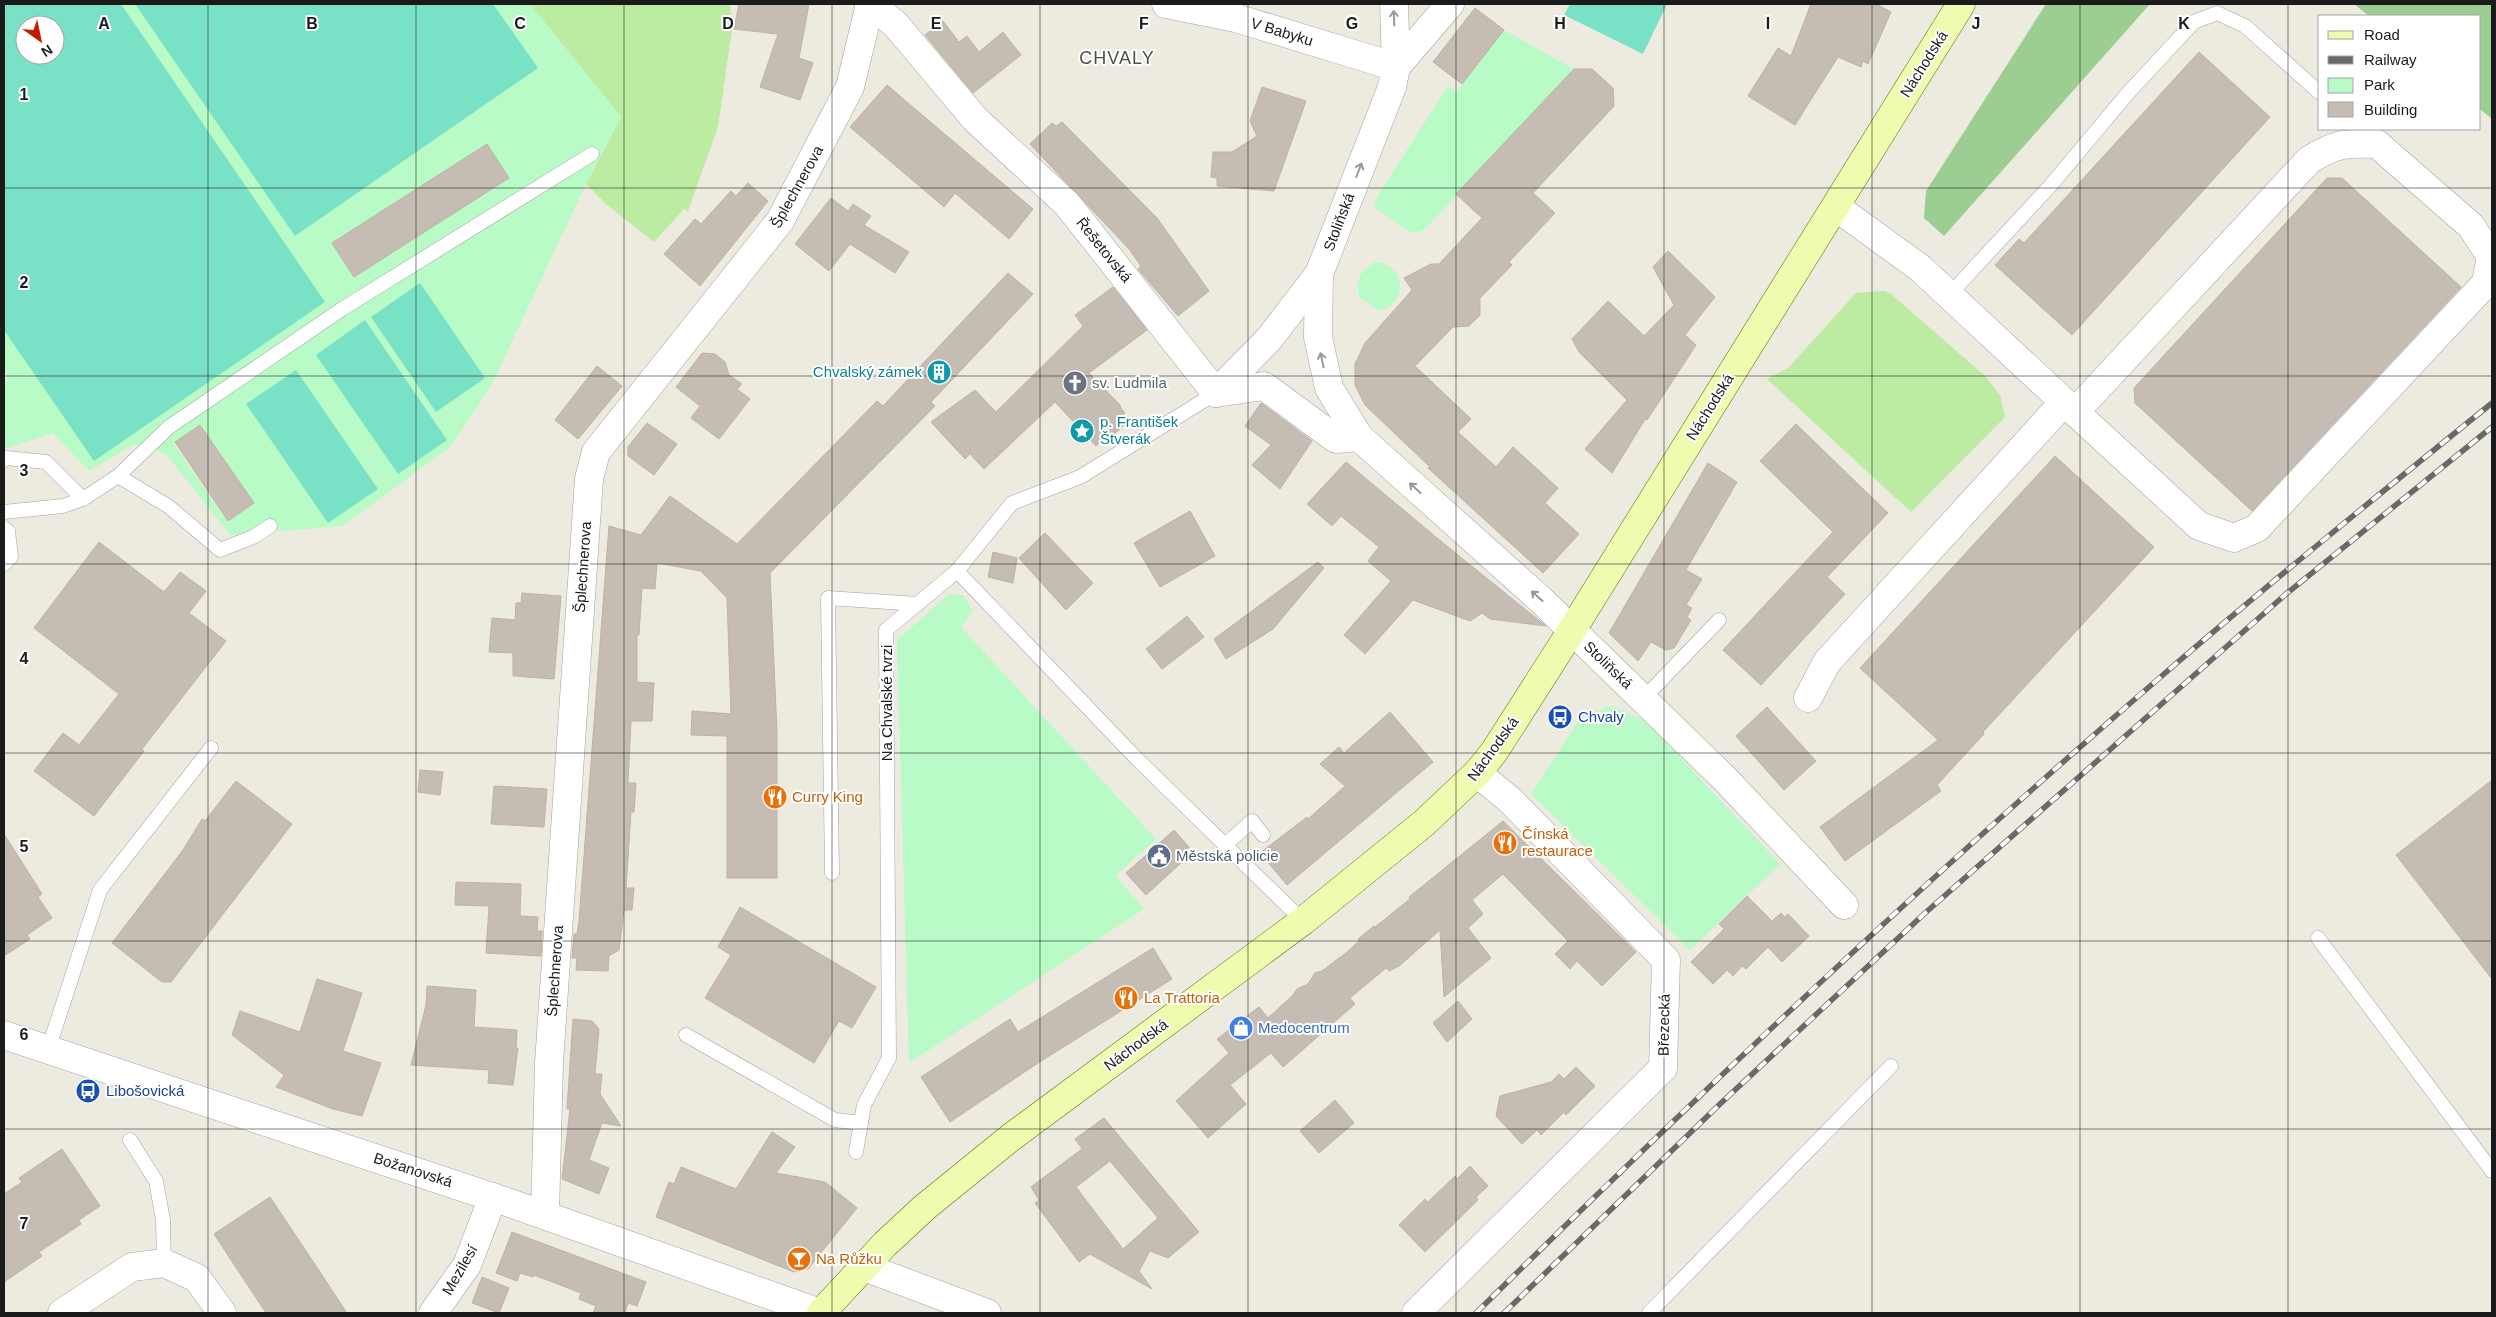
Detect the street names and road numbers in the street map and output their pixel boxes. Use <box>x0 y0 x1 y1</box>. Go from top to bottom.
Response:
street label: V Babyku <box>1249 14 1315 49</box>
street label: Náchodská <box>1896 27 1951 100</box>
street label: Šplechnerova <box>767 142 827 231</box>
street label: Stoliňská <box>1320 190 1358 253</box>
street label: Řešetovská <box>1073 214 1136 286</box>
street label: Náchodská <box>1682 370 1737 443</box>
street label: Šplechnerova <box>571 520 594 613</box>
street label: Stoliňská <box>1581 637 1637 692</box>
street label: Na Chvalské tvrzi <box>878 645 895 761</box>
street label: Náchodská <box>1464 713 1522 784</box>
street label: Šplechnerova <box>543 924 566 1017</box>
street label: Březecká <box>1654 993 1673 1056</box>
street label: Náchodská <box>1101 1015 1171 1074</box>
street label: Božanovská <box>372 1149 455 1190</box>
street label: Mezilesí <box>438 1241 481 1298</box>

